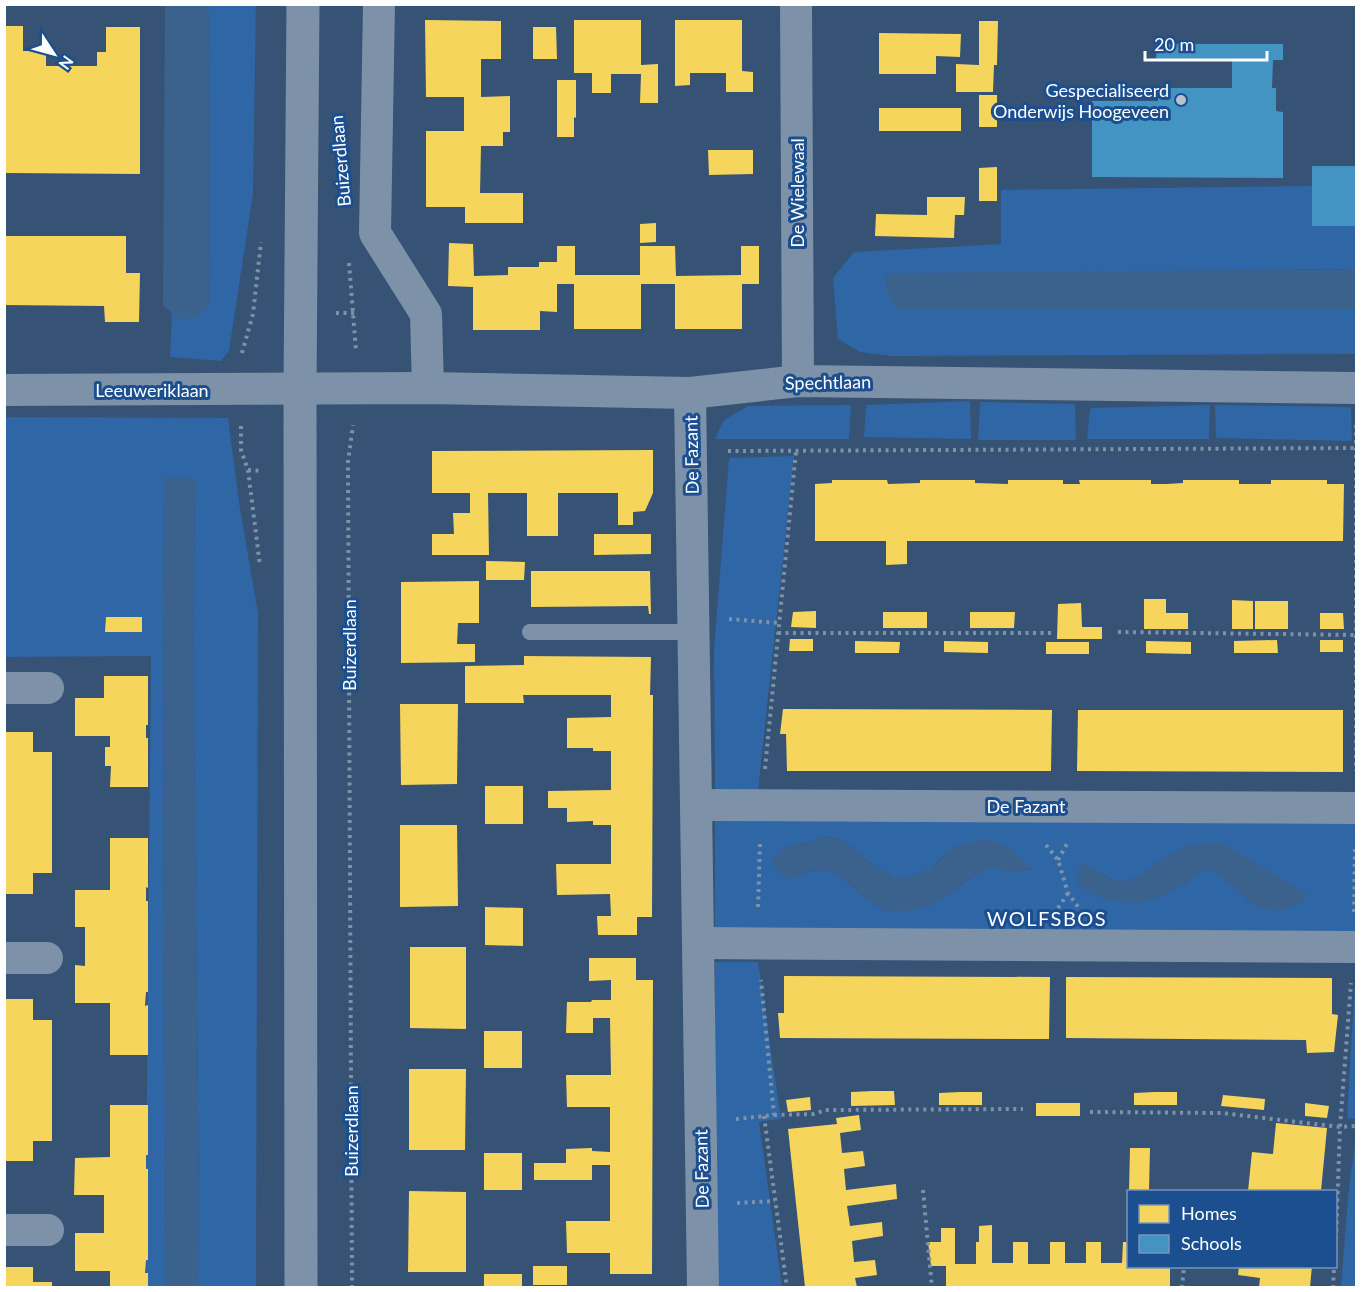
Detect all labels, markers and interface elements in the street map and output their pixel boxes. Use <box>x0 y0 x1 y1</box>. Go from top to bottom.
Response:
north arrow <box>24 24 84 84</box>
scale bar <box>1145 24 1266 62</box>
text: 20 m <box>1154 33 1194 55</box>
text: N <box>55 53 78 74</box>
place label: Gespecialiseerd Onderwijs Hoogeveen <box>993 79 1169 122</box>
marker: Gespecialiseerd Onderwijs Hoogeveen <box>1174 93 1188 107</box>
street label: Buizerdlaan <box>325 114 355 208</box>
street label: De Wielewaal <box>786 138 808 248</box>
street label: Spechtlaan <box>785 370 871 394</box>
street label: Leeuweriklaan <box>95 379 209 401</box>
street label: De Fazant <box>679 415 703 495</box>
street label: Buizerdlaan <box>338 599 360 691</box>
street label: De Fazant <box>987 795 1066 817</box>
district label: WOLFSBOS <box>987 906 1107 930</box>
street label: Buizerdlaan <box>340 1085 362 1177</box>
street label: De Fazant <box>689 1129 713 1209</box>
legend <box>1127 1190 1337 1268</box>
text: Homes <box>1181 1202 1237 1224</box>
text: Schools <box>1181 1232 1242 1254</box>

